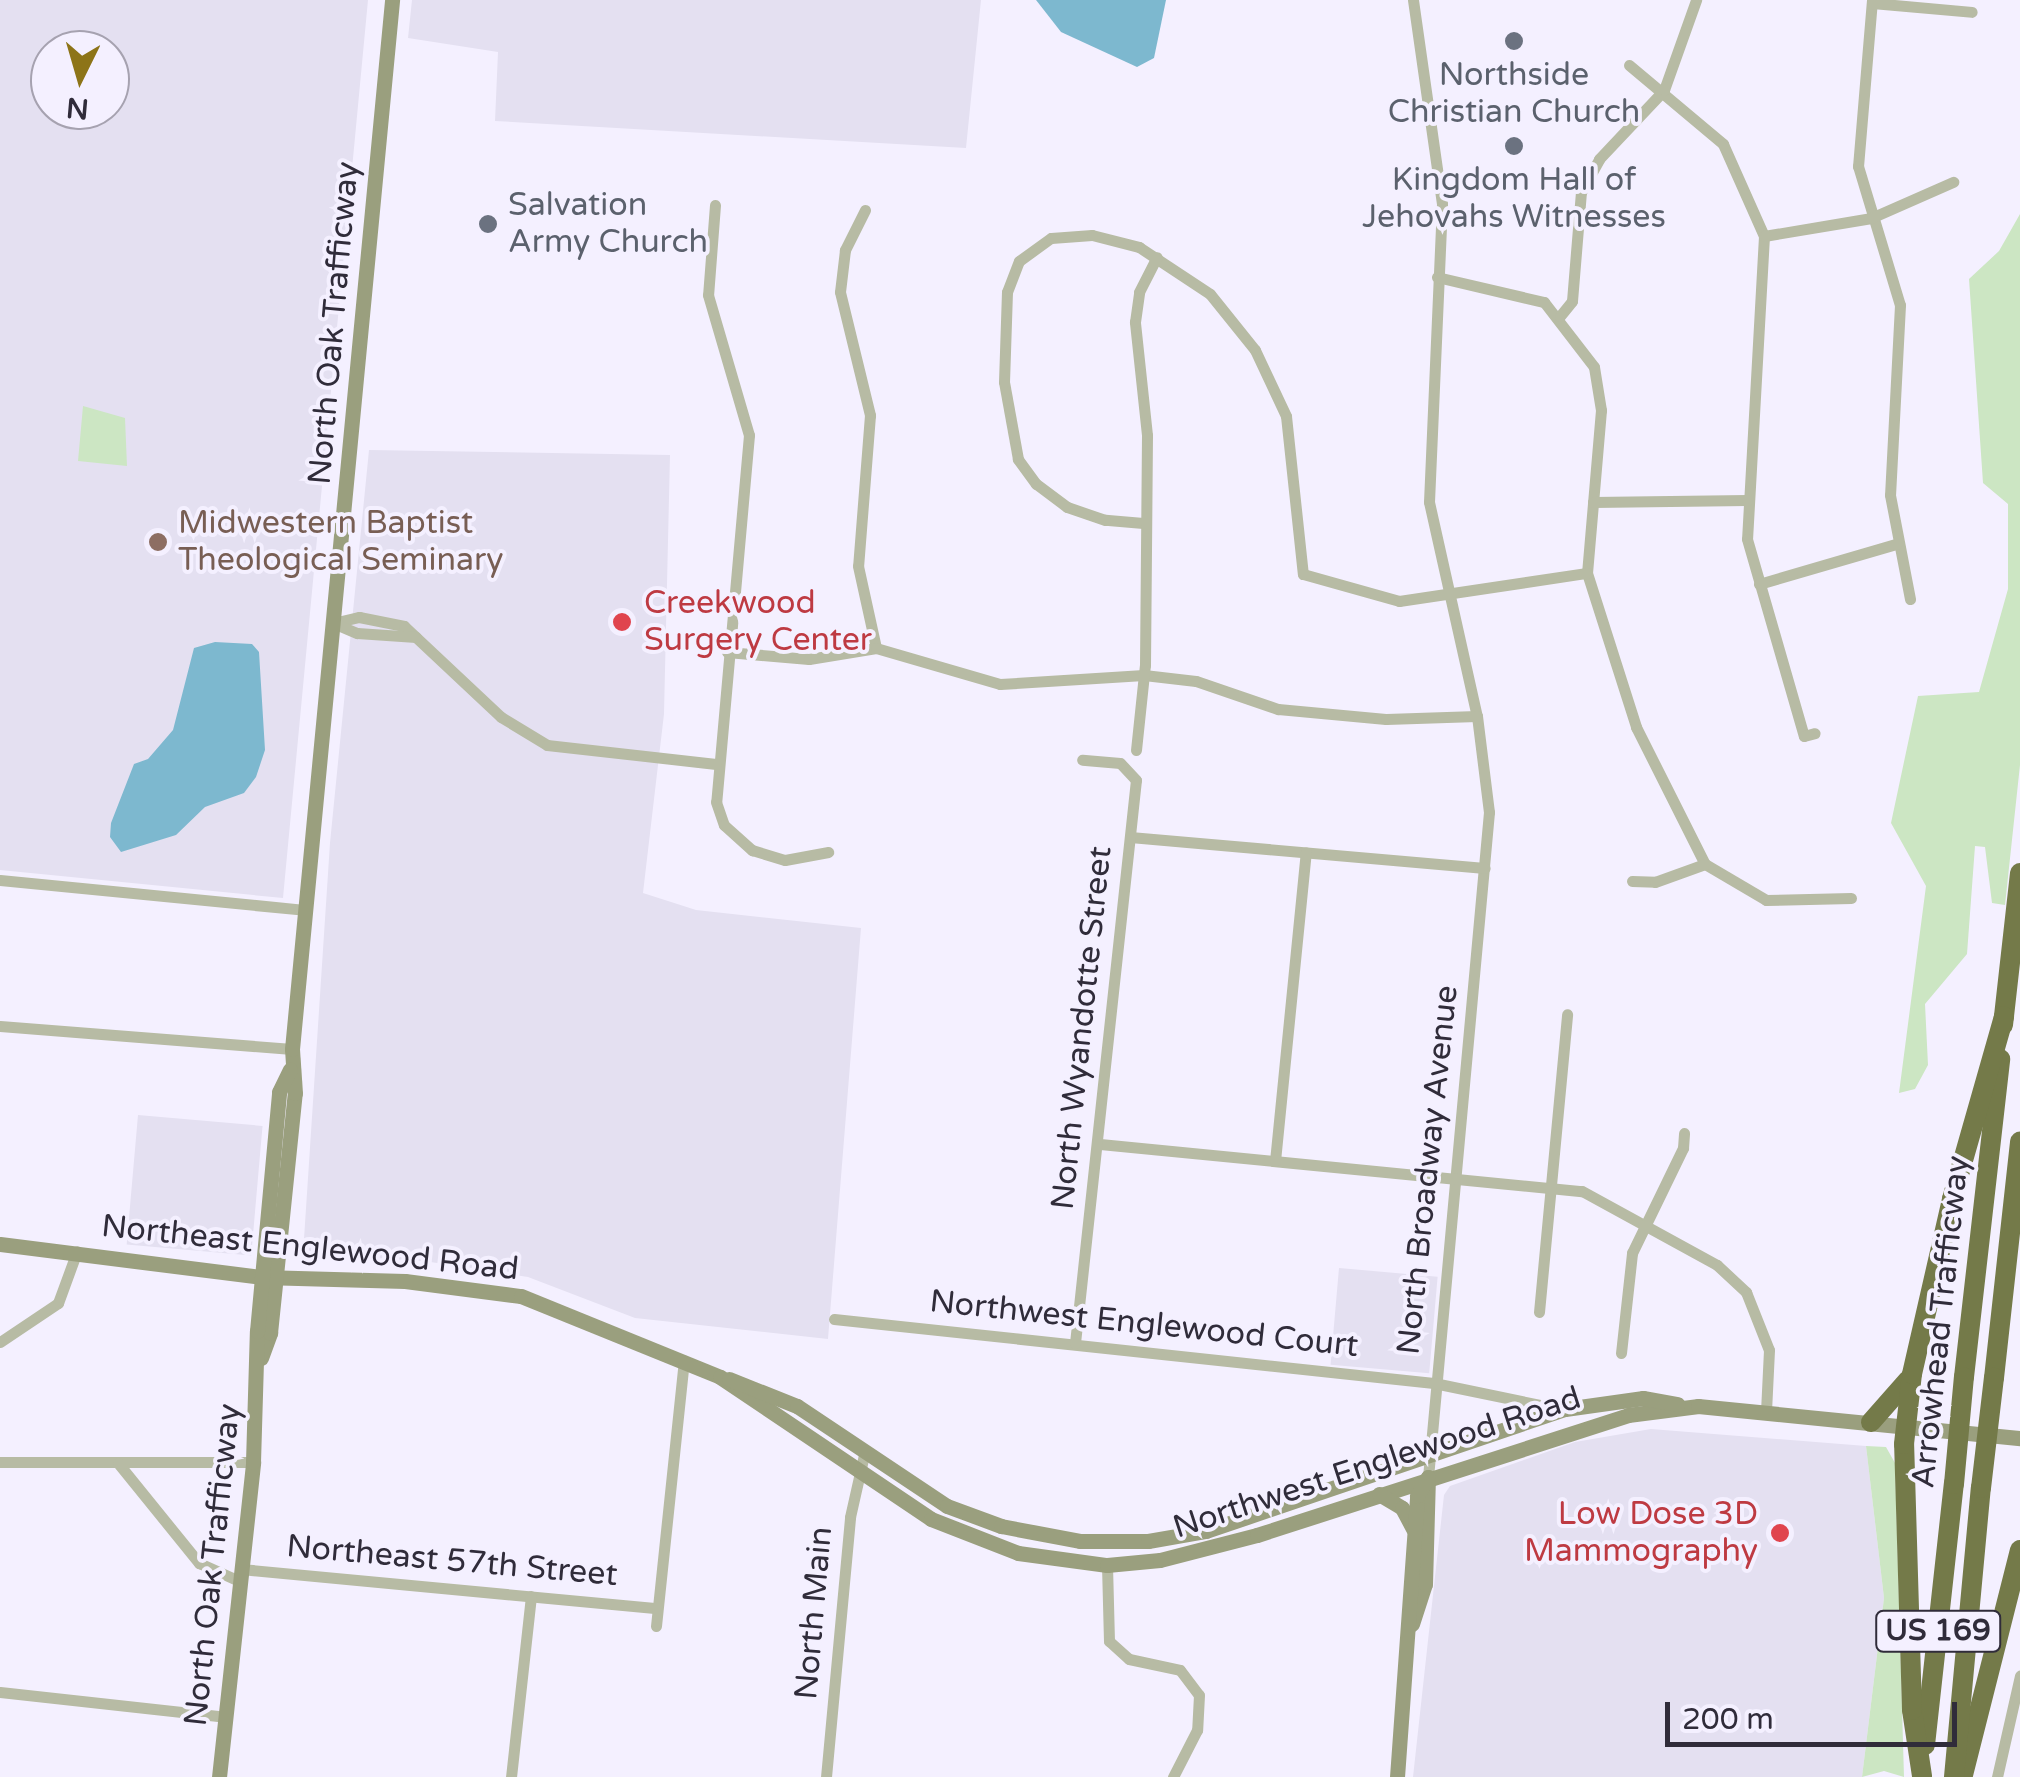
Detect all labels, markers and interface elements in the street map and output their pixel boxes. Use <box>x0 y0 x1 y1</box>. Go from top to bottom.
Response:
north arrow <box>30 30 130 130</box>
marker: Northside Christian Church <box>1503 30 1525 52</box>
place label: Northside Christian Church <box>1388 57 1640 132</box>
text: N <box>65 90 90 126</box>
marker: Kingdom Hall of Jehovahs Witnesses <box>1503 135 1525 157</box>
street label: North Oak Trafficway <box>301 160 367 486</box>
place label: Kingdom Hall of Jehovahs Witnesses <box>1362 162 1666 237</box>
place label: Salvation Army Church <box>508 187 708 262</box>
marker: Salvation Army Church <box>477 213 499 235</box>
place label: Midwestern Baptist Theological Seminary <box>178 505 503 580</box>
marker: Midwestern Baptist Theological Seminary <box>147 531 169 553</box>
place label: Creekwood Surgery Center <box>644 585 872 660</box>
marker: Creekwood Surgery Center <box>609 609 635 635</box>
street label: North Wyandotte Street <box>1044 844 1120 1212</box>
street label: North Broadway Avenue <box>1390 983 1466 1357</box>
street label: Arrowhead Trafficway <box>1904 1154 1978 1490</box>
street label: Northeast Englewood Road <box>99 1207 521 1289</box>
street label: Northwest Englewood Court <box>928 1282 1360 1366</box>
street label: Northwest Englewood Road <box>1168 1379 1586 1547</box>
street label: North Oak Trafficway <box>177 1402 249 1728</box>
place label: Low Dose 3D Mammography <box>1524 1496 1758 1571</box>
marker: Low Dose 3D Mammography <box>1767 1520 1793 1546</box>
street label: North Main <box>787 1525 841 1701</box>
street label: Northeast 57th Street <box>285 1527 619 1595</box>
road number: US 169 <box>1873 1606 2003 1656</box>
scale bar <box>1670 1682 1962 1744</box>
text: 200 m <box>1682 1701 1774 1738</box>

